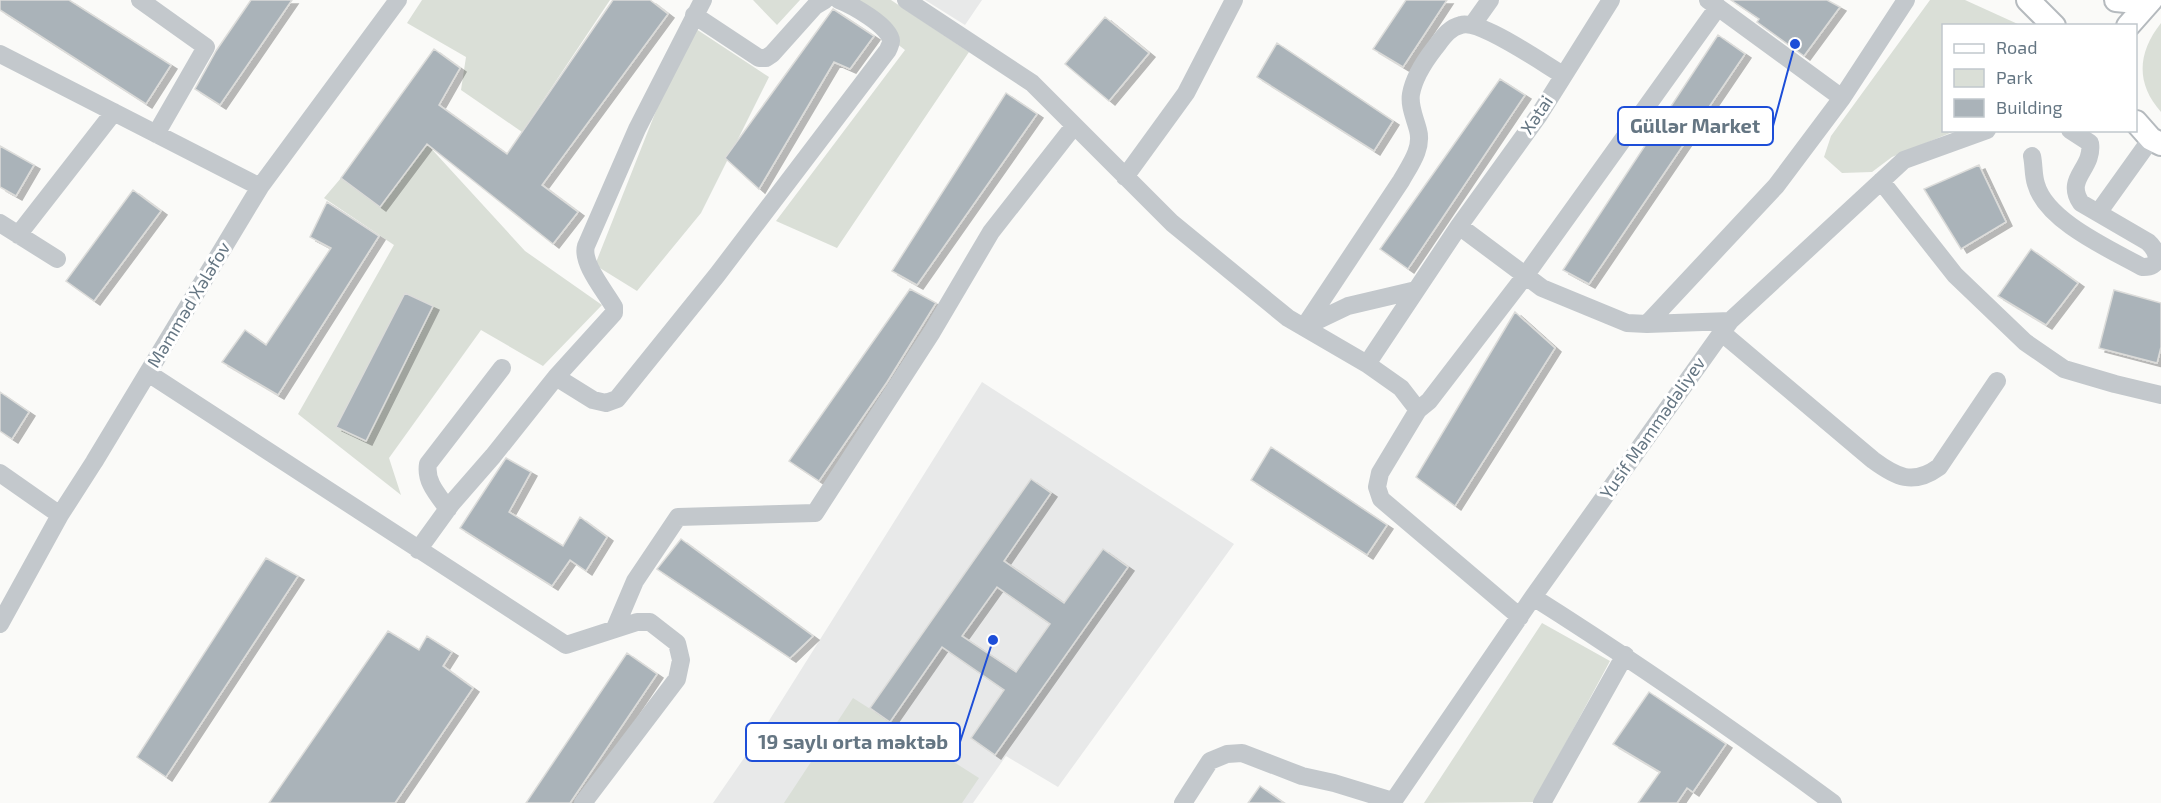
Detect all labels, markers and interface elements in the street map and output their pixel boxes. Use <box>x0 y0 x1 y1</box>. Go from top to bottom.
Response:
legend <box>1942 24 2137 132</box>
text: Road <box>1996 36 2037 58</box>
text: Park <box>1996 66 2033 88</box>
street label: Xətai <box>1515 91 1557 138</box>
text: Building <box>1996 96 2063 118</box>
callout: Güllər Market <box>1618 107 1773 145</box>
text: Güllər Market <box>1630 113 1760 137</box>
street label: Məmməd Xələfov <box>142 237 235 371</box>
street label: Yusif Məmmədəliyev <box>1595 352 1710 503</box>
callout: 19 saylı orta məktəb <box>746 723 960 761</box>
text: 19 saylı orta məktəb <box>758 729 948 754</box>

